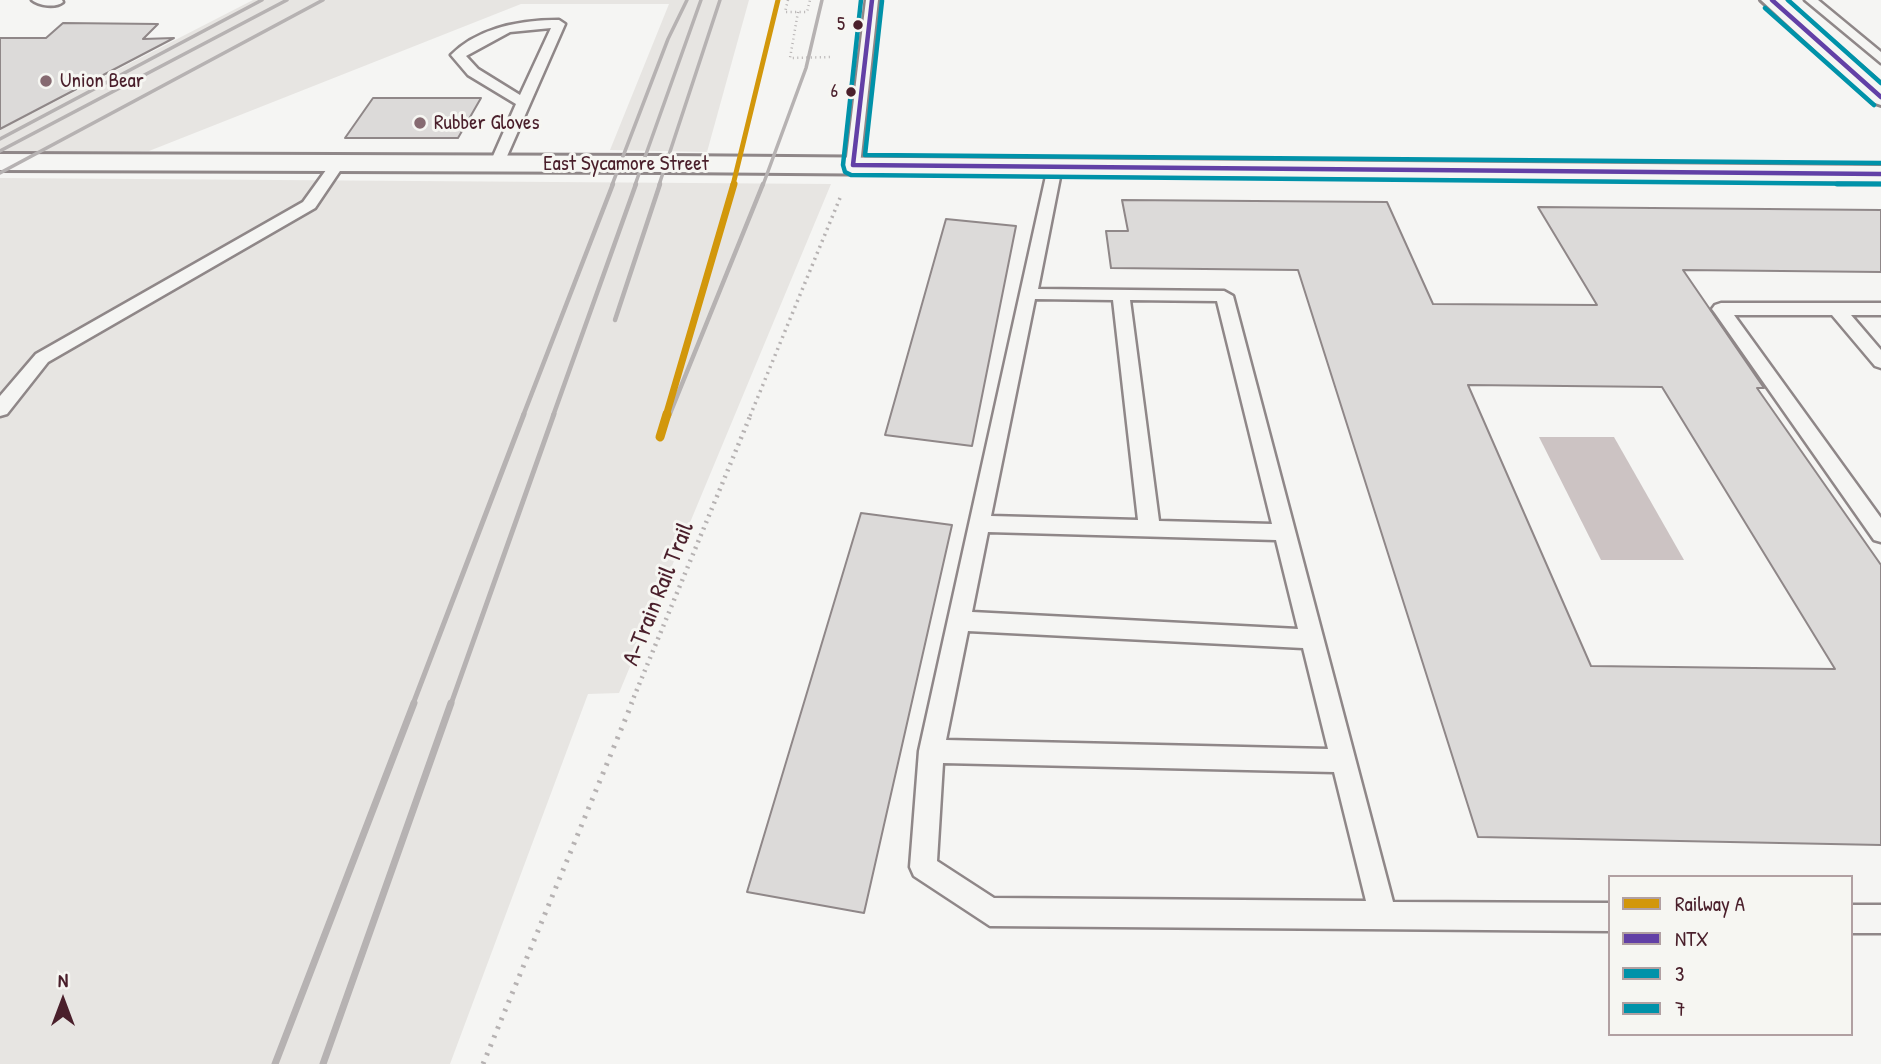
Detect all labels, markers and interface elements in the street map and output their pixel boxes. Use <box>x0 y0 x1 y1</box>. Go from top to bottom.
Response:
place label: 5 <box>837 14 845 36</box>
marker: 5 <box>851 18 865 32</box>
place label: Union Bear <box>60 68 144 94</box>
marker: Union Bear <box>38 73 54 89</box>
place label: 6 <box>830 81 838 103</box>
marker: 6 <box>844 85 858 99</box>
place label: Rubber Gloves <box>434 110 539 136</box>
marker: Rubber Gloves <box>412 115 428 131</box>
street label: East Sycamore Street <box>543 151 709 177</box>
street label: A-Train Rail Trail <box>617 518 701 670</box>
legend <box>1608 875 1853 1036</box>
text: Railway A <box>1675 889 1745 918</box>
text: NTX <box>1675 924 1709 953</box>
text: 3 <box>1675 959 1684 988</box>
north arrow <box>28 966 98 1036</box>
text: N <box>58 967 68 993</box>
text: 7 <box>1675 994 1685 1023</box>

